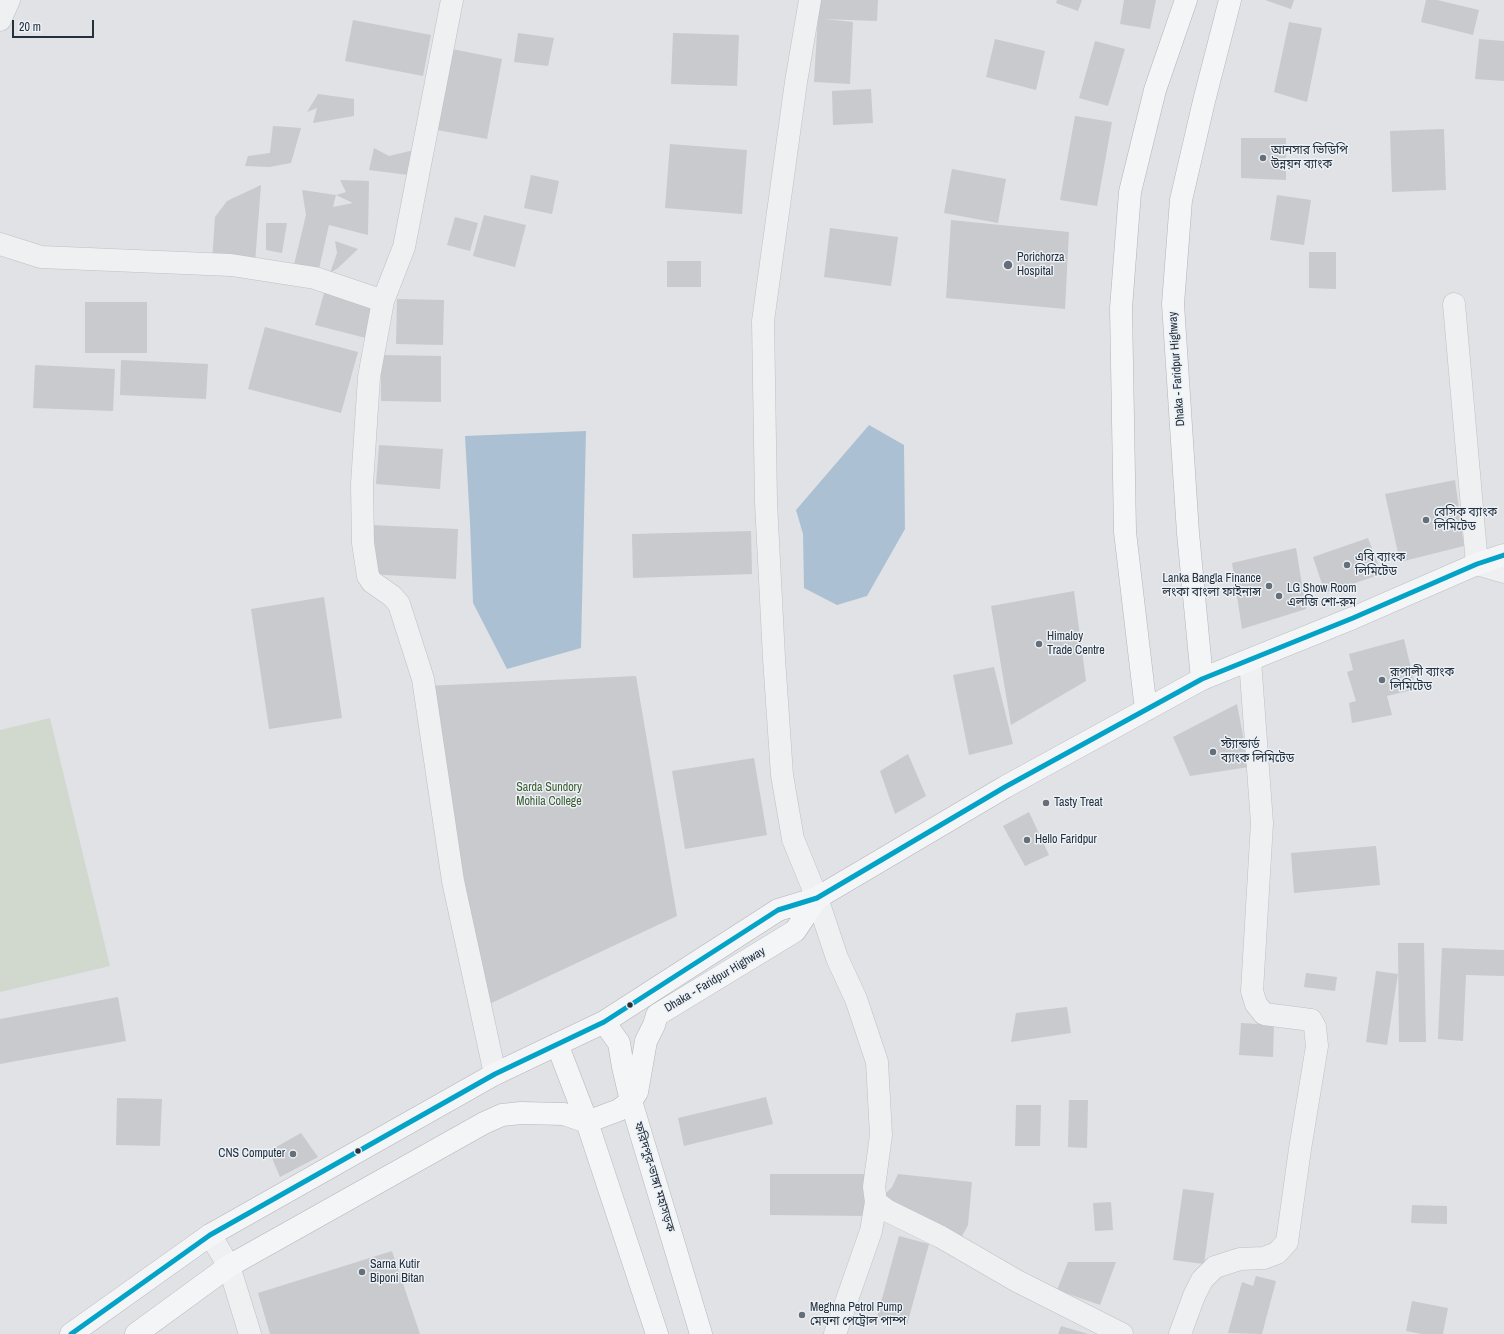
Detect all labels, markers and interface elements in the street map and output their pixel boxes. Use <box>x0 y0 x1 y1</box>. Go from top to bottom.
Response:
scale bar <box>14 12 96 38</box>
text: 20 m <box>19 19 41 35</box>
place label: আনসার ভিডিপি উন্নয়ন ব্যাংক <box>1271 144 1348 172</box>
marker: আনসার ভিডিপি উন্নয়ন ব্যাংক <box>1258 153 1268 163</box>
place label: Porichorza Hospital <box>1017 251 1065 279</box>
marker: Porichorza Hospital <box>1002 259 1014 271</box>
street label: Dhaka - Faridpur Highway <box>1166 311 1188 427</box>
place label: বেসিক ব্যাংক লিমিটেড <box>1434 506 1497 534</box>
marker: বেসিক ব্যাংক লিমিটেড <box>1421 515 1431 525</box>
place label: এবি ব্যাংক লিমিটেড <box>1355 551 1405 579</box>
marker: এবি ব্যাংক লিমিটেড <box>1342 560 1352 570</box>
place label: Lanka Bangla Finance লংকা বাংলা ফাইনান্স <box>1162 572 1261 600</box>
marker: Lanka Bangla Finance লংকা বাংলা ফাইনান্স <box>1264 581 1274 591</box>
place label: LG Show Room এলজি শো-রুম <box>1287 582 1356 610</box>
marker: LG Show Room এলজি শো-রুম <box>1274 591 1284 601</box>
place label: Himaloy Trade Centre <box>1047 630 1105 658</box>
marker: Himaloy Trade Centre <box>1034 639 1044 649</box>
place label: রূপালী ব্যাংক লিমিটেড <box>1390 666 1454 694</box>
marker: রূপালী ব্যাংক লিমিটেড <box>1377 675 1387 685</box>
place label: স্ট্যান্ডার্ড ব্যাংক লিমিটেড <box>1221 738 1294 766</box>
marker: স্ট্যান্ডার্ড ব্যাংক লিমিটেড <box>1208 747 1218 757</box>
park label: Sarda Sundory Mohila College <box>516 781 582 809</box>
place label: Tasty Treat <box>1054 796 1103 810</box>
marker: Tasty Treat <box>1041 798 1051 808</box>
place label: Hello Faridpur <box>1035 833 1097 847</box>
marker: Hello Faridpur <box>1022 835 1032 845</box>
street label: Dhaka - Faridpur Highway <box>662 944 768 1016</box>
unlabelled marker <box>625 1000 635 1010</box>
street label: ফরিদপুর-ভাঙ্গা মহাসড়ক <box>630 1120 678 1234</box>
unlabelled marker <box>353 1146 363 1156</box>
place label: CNS Computer <box>218 1147 285 1161</box>
marker: CNS Computer <box>288 1149 298 1159</box>
place label: Sarna Kutir Biponi Bitan <box>370 1258 424 1286</box>
marker: Sarna Kutir Biponi Bitan <box>357 1267 367 1277</box>
place label: Meghna Petrol Pump মেঘনা পেট্রোল পাম্প <box>810 1301 906 1329</box>
marker: Meghna Petrol Pump মেঘনা পেট্রোল পাম্প <box>797 1310 807 1320</box>

